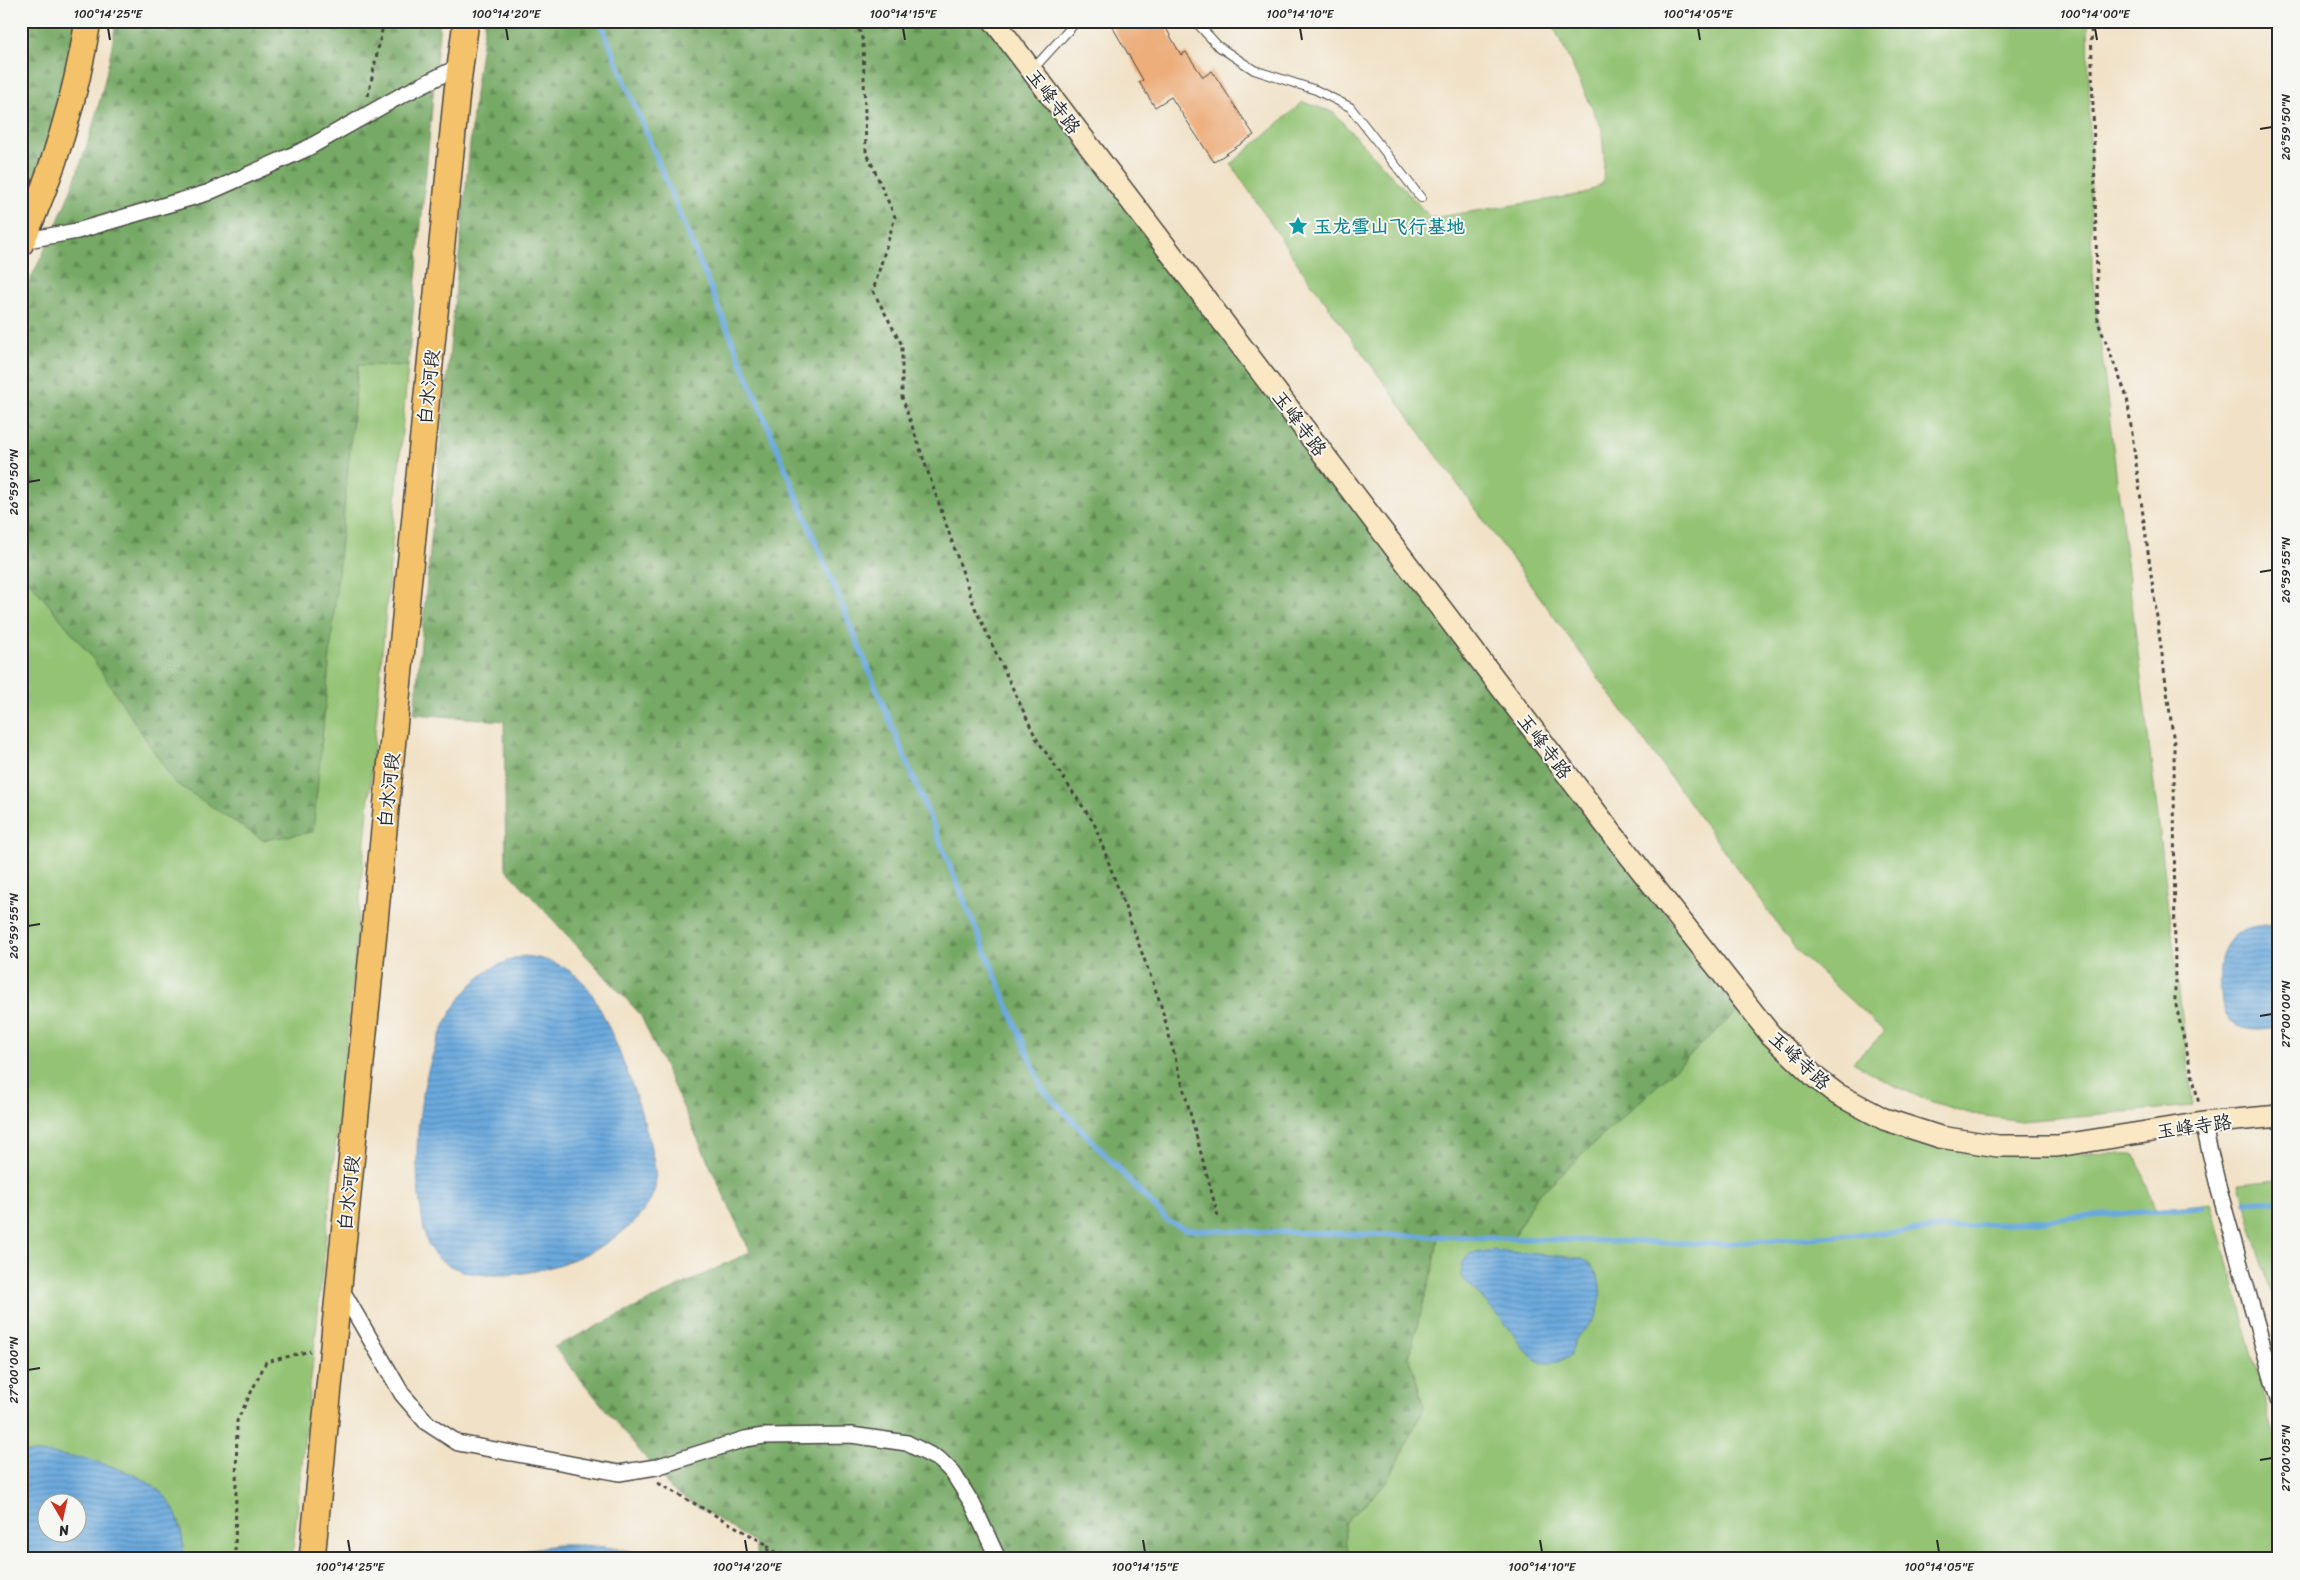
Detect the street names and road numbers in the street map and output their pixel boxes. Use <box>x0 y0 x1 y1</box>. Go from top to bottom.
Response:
street label: 玉峰寺路 <box>1018 61 1090 142</box>
street label: 白水河段 <box>408 348 449 427</box>
street label: 玉峰寺路 <box>1264 383 1336 464</box>
street label: 玉峰寺路 <box>1509 706 1581 787</box>
street label: 白水河段 <box>368 751 409 830</box>
street label: 玉峰寺路 <box>1761 1022 1839 1098</box>
street label: 玉峰寺路 <box>2154 1105 2234 1148</box>
street label: 白水河段 <box>328 1154 369 1233</box>

